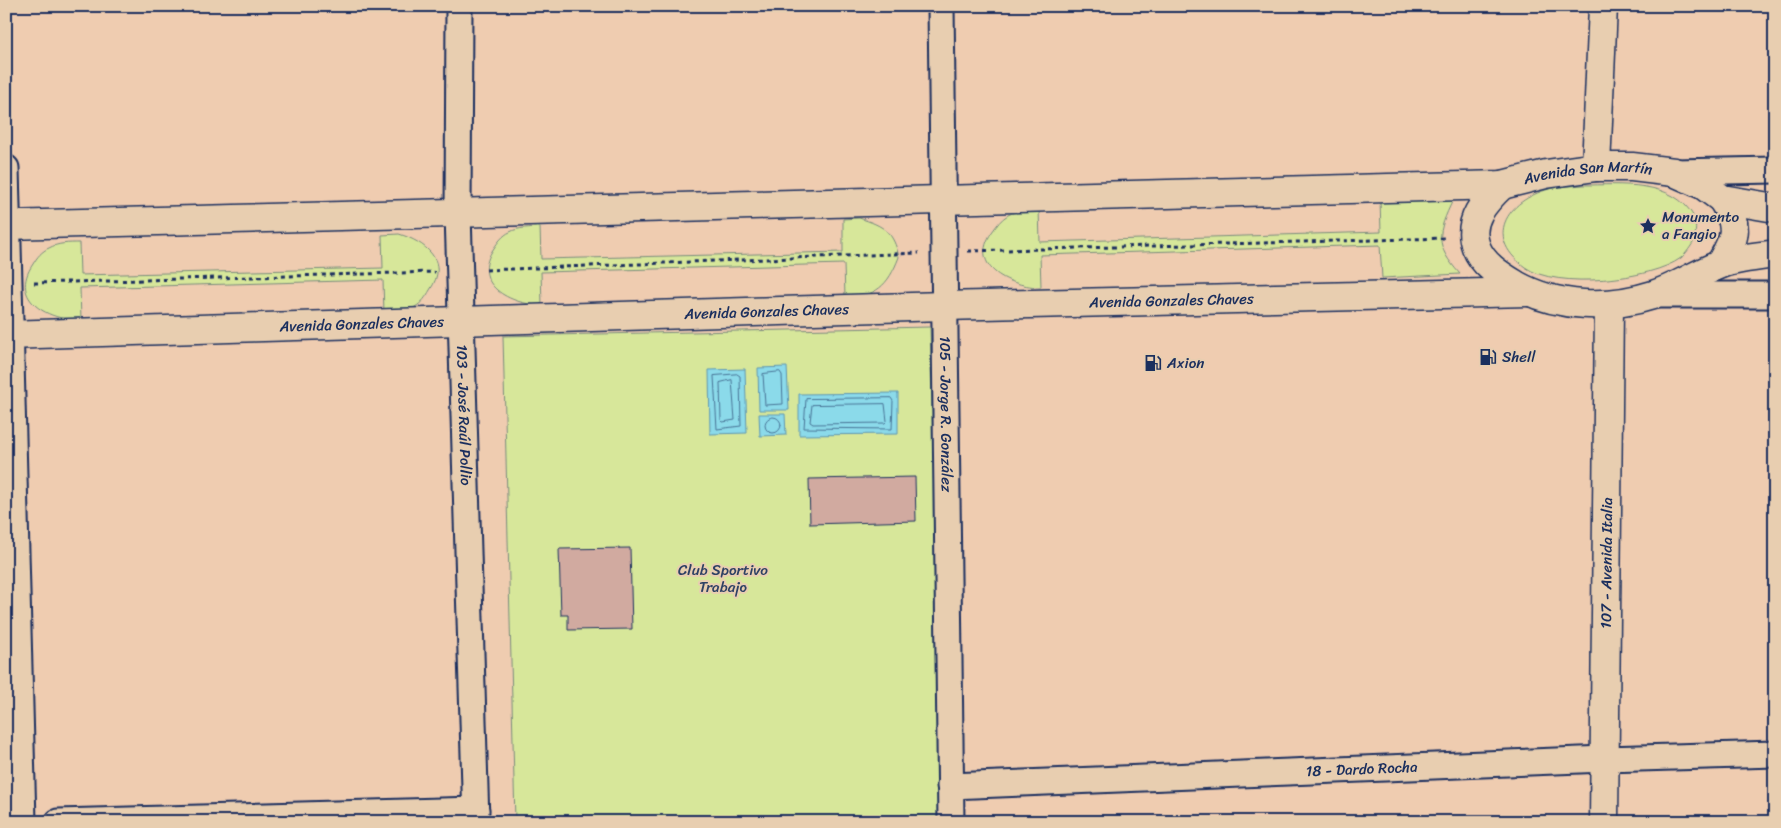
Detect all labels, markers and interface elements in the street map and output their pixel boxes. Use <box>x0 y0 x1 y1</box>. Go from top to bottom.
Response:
street label: Avenida San Martín <box>1520 154 1654 192</box>
place label: Monumento a Fangio <box>1662 204 1739 247</box>
place icon: Monumento a Fangio <box>1638 216 1658 236</box>
street label: Avenida Gonzales Chaves <box>1088 286 1254 316</box>
street label: Avenida Gonzales Chaves <box>683 296 849 327</box>
street label: Avenida Gonzales Chaves <box>278 308 445 340</box>
street label: 105 - Jorge R. González <box>932 336 960 493</box>
street label: 103 - José Raúl Pollio <box>449 344 479 486</box>
place label: Shell <box>1502 344 1536 370</box>
fuel station icon: Shell <box>1478 347 1498 367</box>
place label: Axion <box>1166 350 1204 376</box>
fuel station icon: Axion <box>1143 353 1163 373</box>
street label: 107 - Avenida Italia <box>1593 497 1620 629</box>
park label: Club Sportivo Trabajo <box>678 557 768 600</box>
street label: 18 - Dardo Rocha <box>1305 754 1419 784</box>

